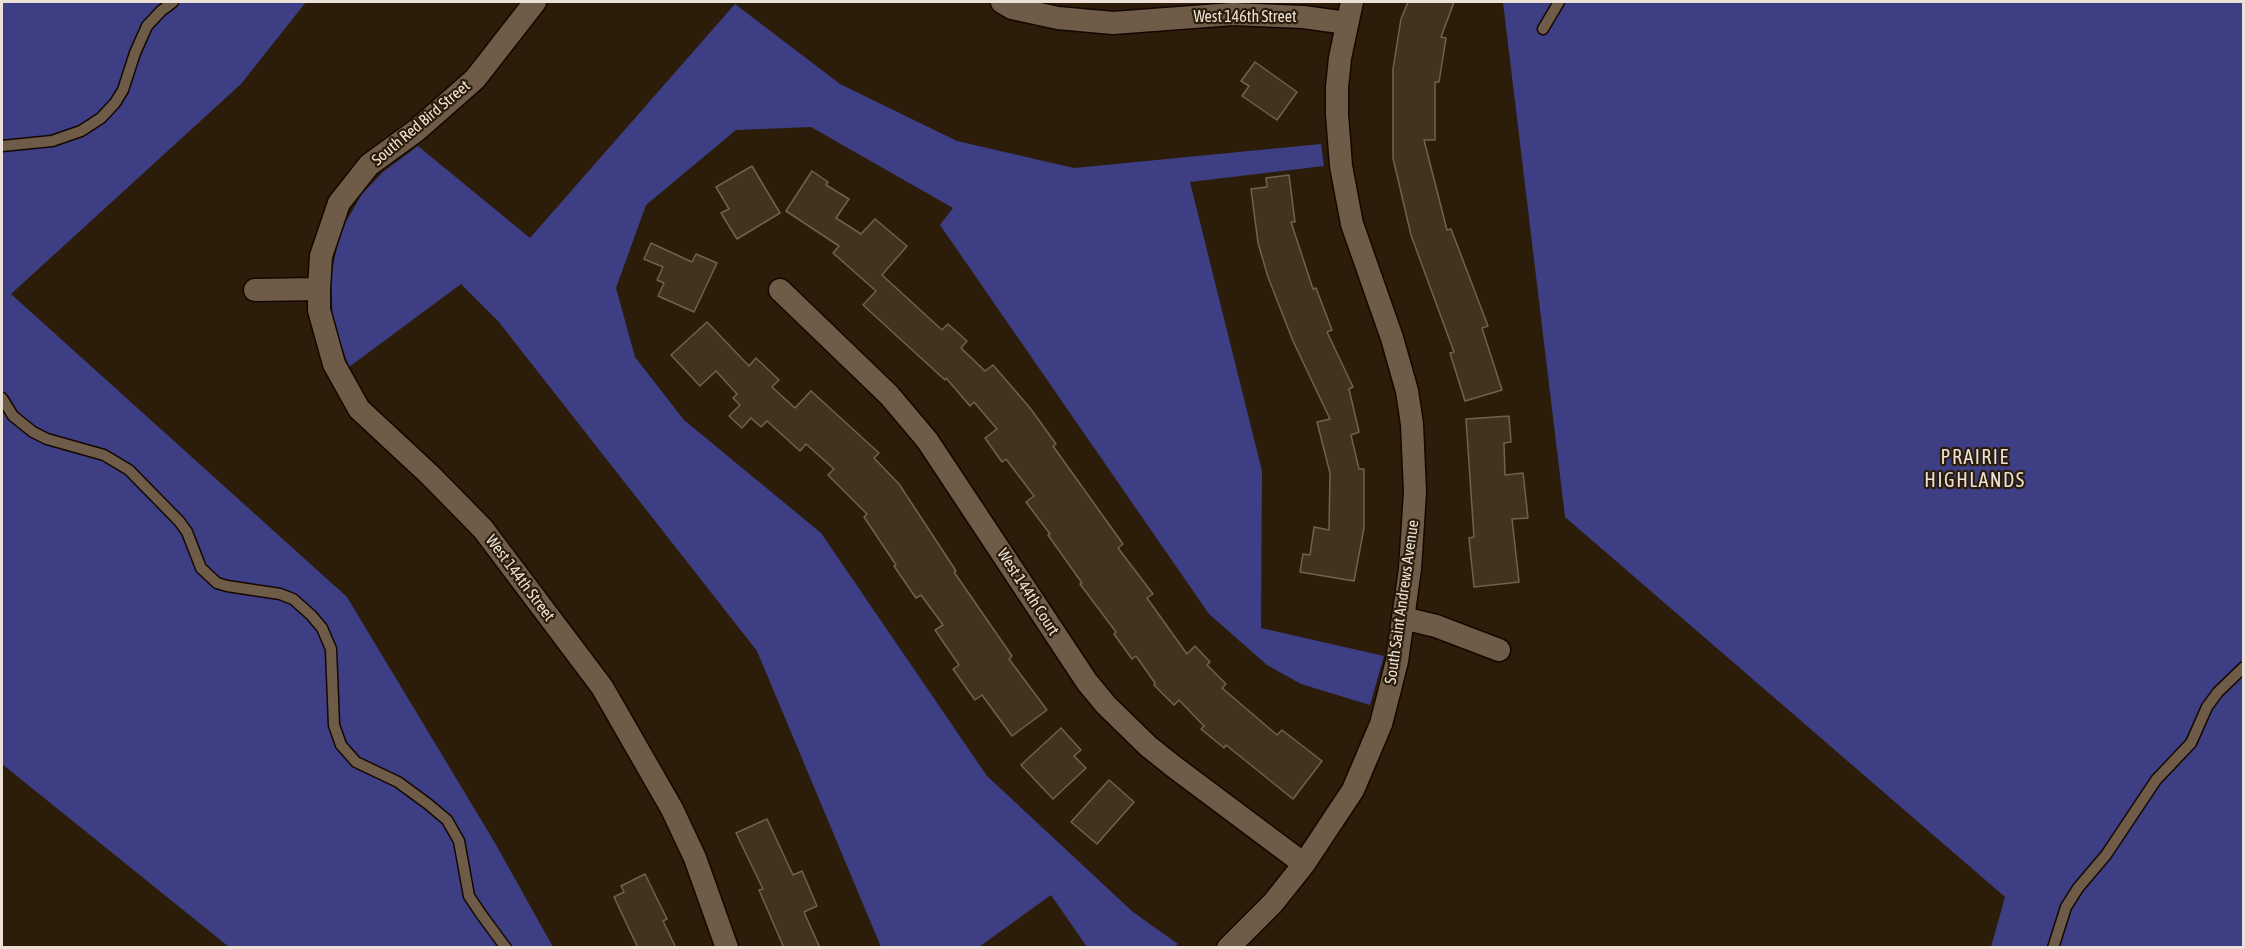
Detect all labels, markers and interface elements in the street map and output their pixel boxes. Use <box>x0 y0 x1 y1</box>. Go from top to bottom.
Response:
street label: West 146th Street <box>1193 7 1297 27</box>
street label: South Red Bird Street <box>368 76 474 170</box>
district label: PRAIRIE HIGHLANDS <box>1924 446 2026 493</box>
street label: South Saint Andrews Avenue <box>1381 519 1423 685</box>
street label: West 144th Street <box>481 531 559 625</box>
street label: West 144th Court <box>993 545 1063 639</box>

